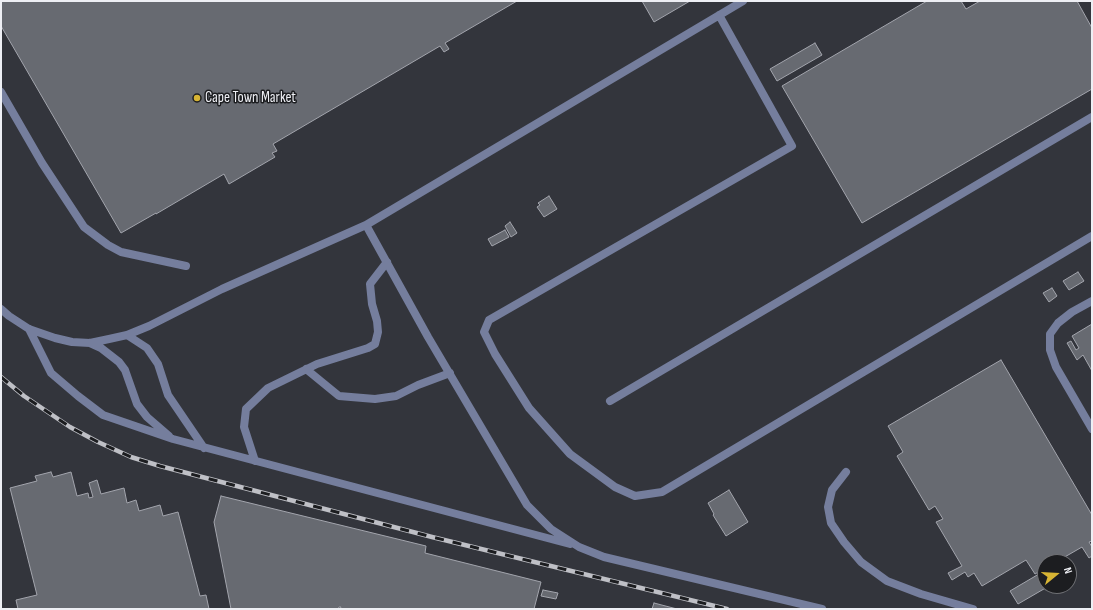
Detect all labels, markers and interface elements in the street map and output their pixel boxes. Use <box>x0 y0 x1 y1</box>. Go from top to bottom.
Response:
place label: Cape Town Market <box>205 89 296 107</box>
marker: Cape Town Market <box>192 93 202 103</box>
north arrow <box>1037 554 1077 594</box>
text: N <box>1061 566 1075 575</box>

